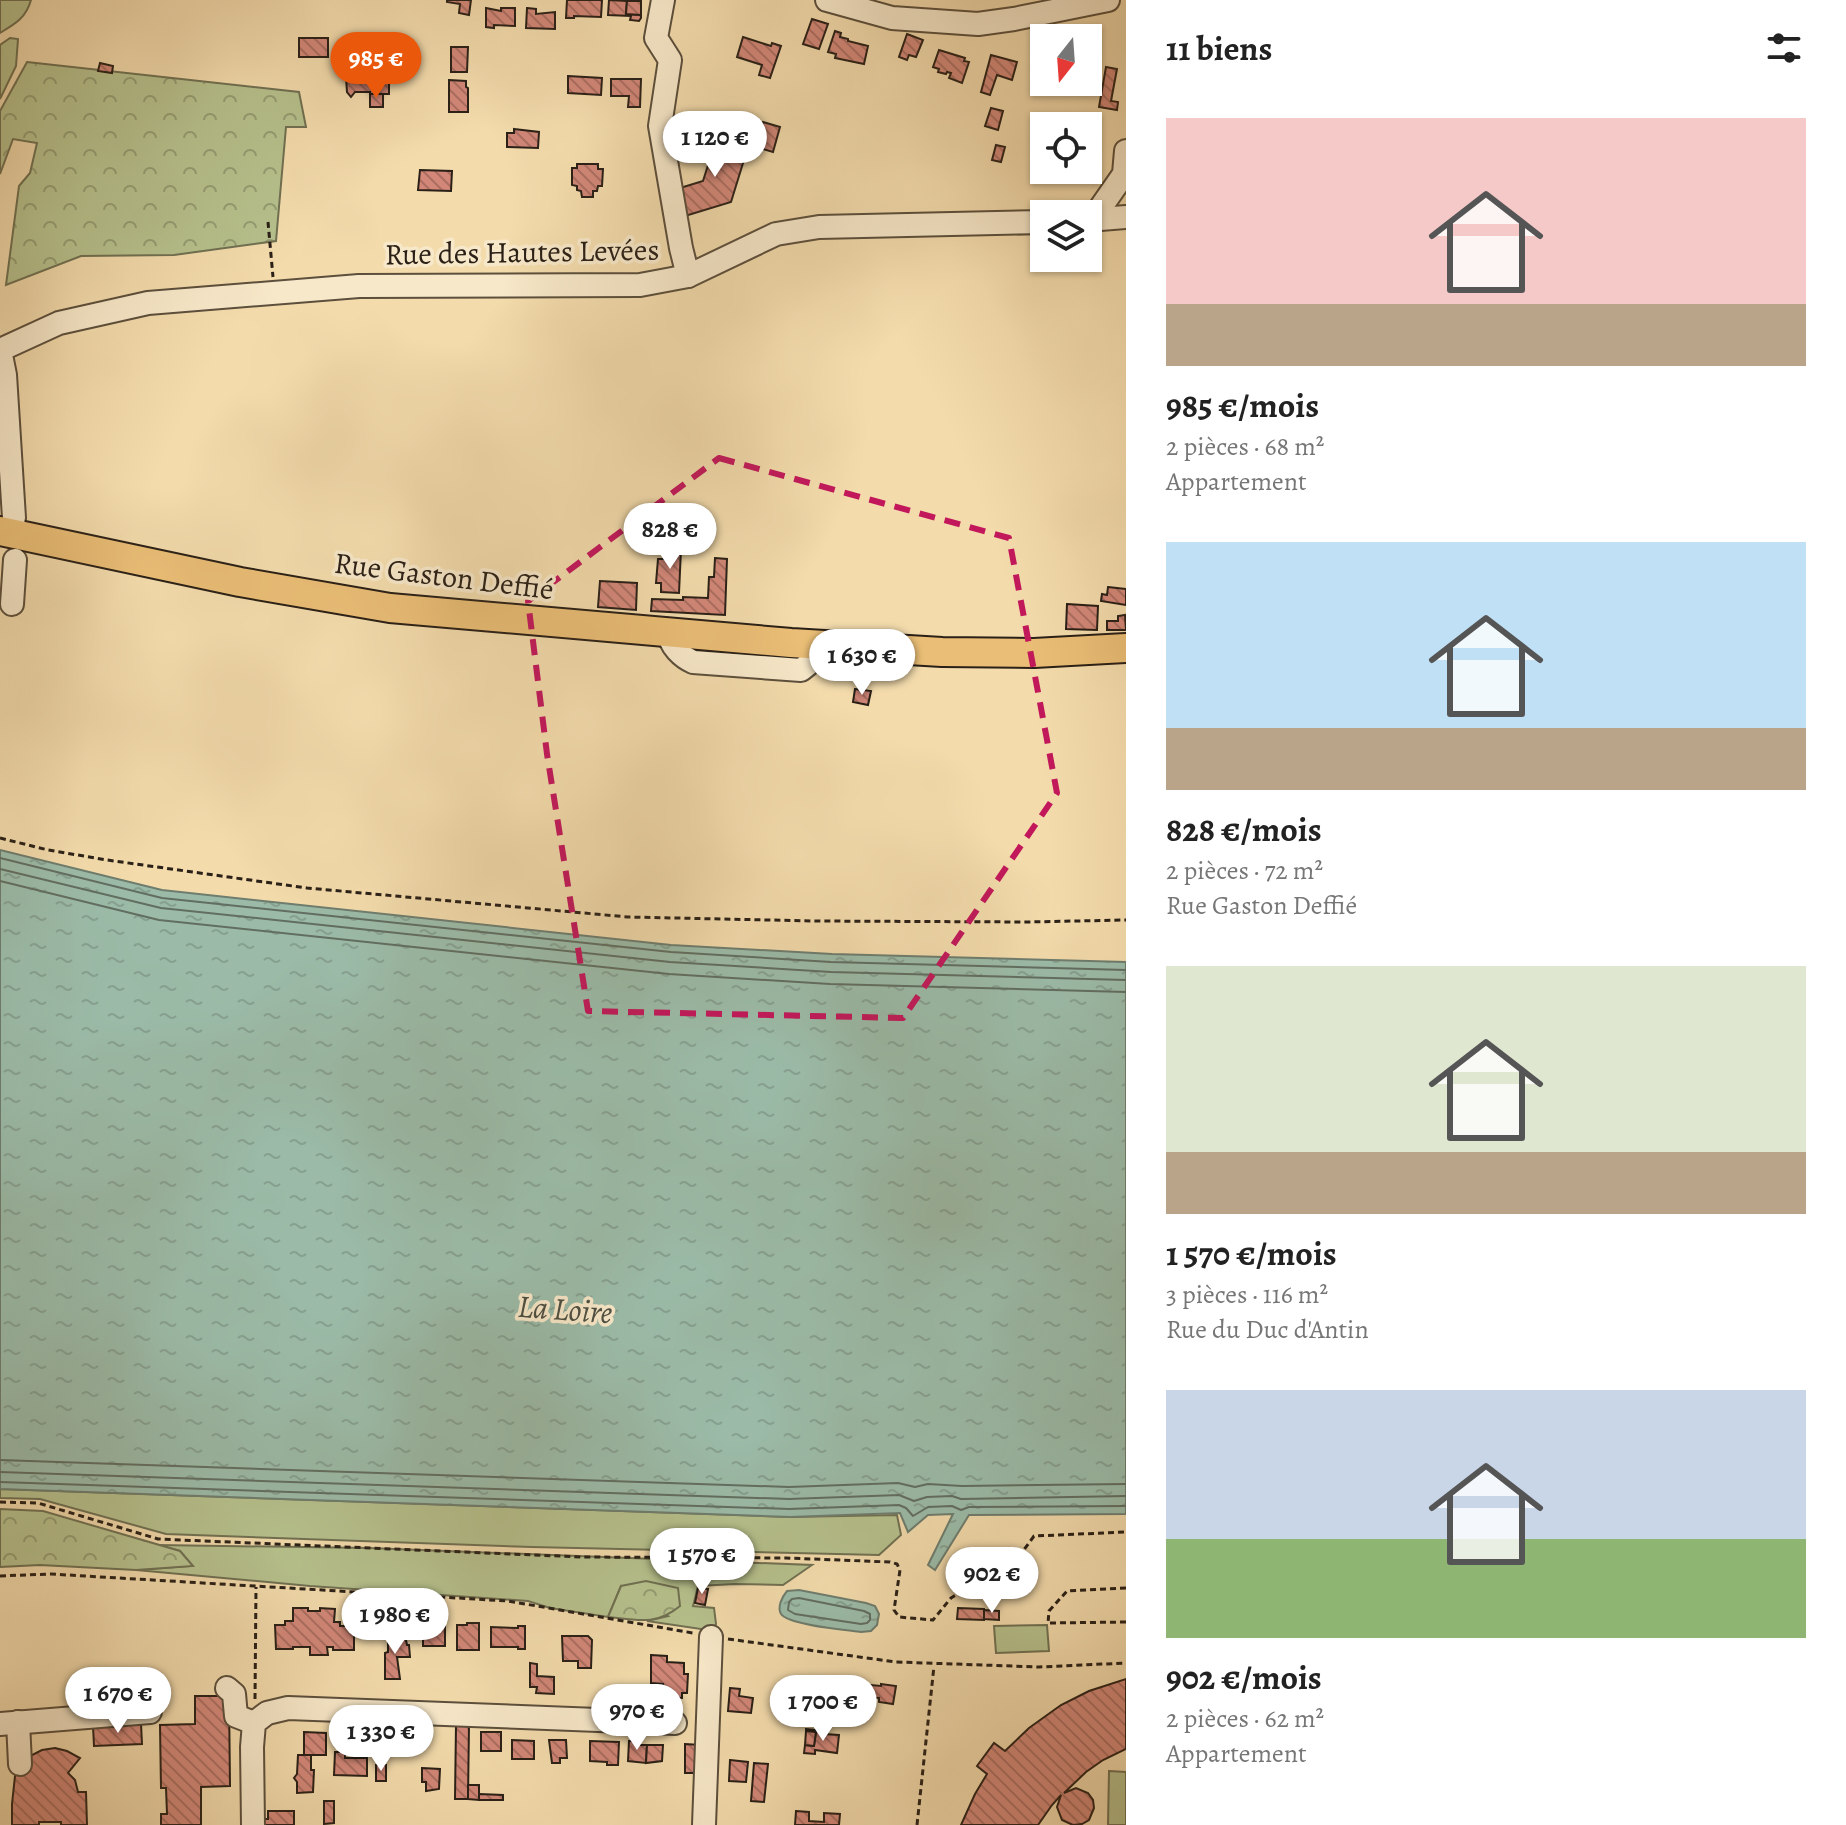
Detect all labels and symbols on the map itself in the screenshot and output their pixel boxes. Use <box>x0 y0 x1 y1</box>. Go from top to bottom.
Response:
north arrow <box>1030 24 1102 96</box>
pin: 985 € <box>320 32 432 100</box>
pin: 1 120 € <box>641 111 789 179</box>
street label: Rue des Hautes Levées <box>384 230 660 274</box>
pin: 828 € <box>614 503 726 571</box>
street label: Rue Gaston Deffié <box>332 543 556 609</box>
pin: 1 630 € <box>788 629 936 697</box>
water label: La Loire <box>516 1284 614 1334</box>
pin: 1 570 € <box>628 1528 776 1596</box>
pin: 902 € <box>936 1547 1048 1615</box>
pin: 1 980 € <box>321 1588 469 1656</box>
pin: 1 670 € <box>44 1667 192 1735</box>
pin: 1 700 € <box>749 1675 897 1743</box>
pin: 970 € <box>581 1684 693 1752</box>
pin: 1 330 € <box>307 1705 455 1773</box>

